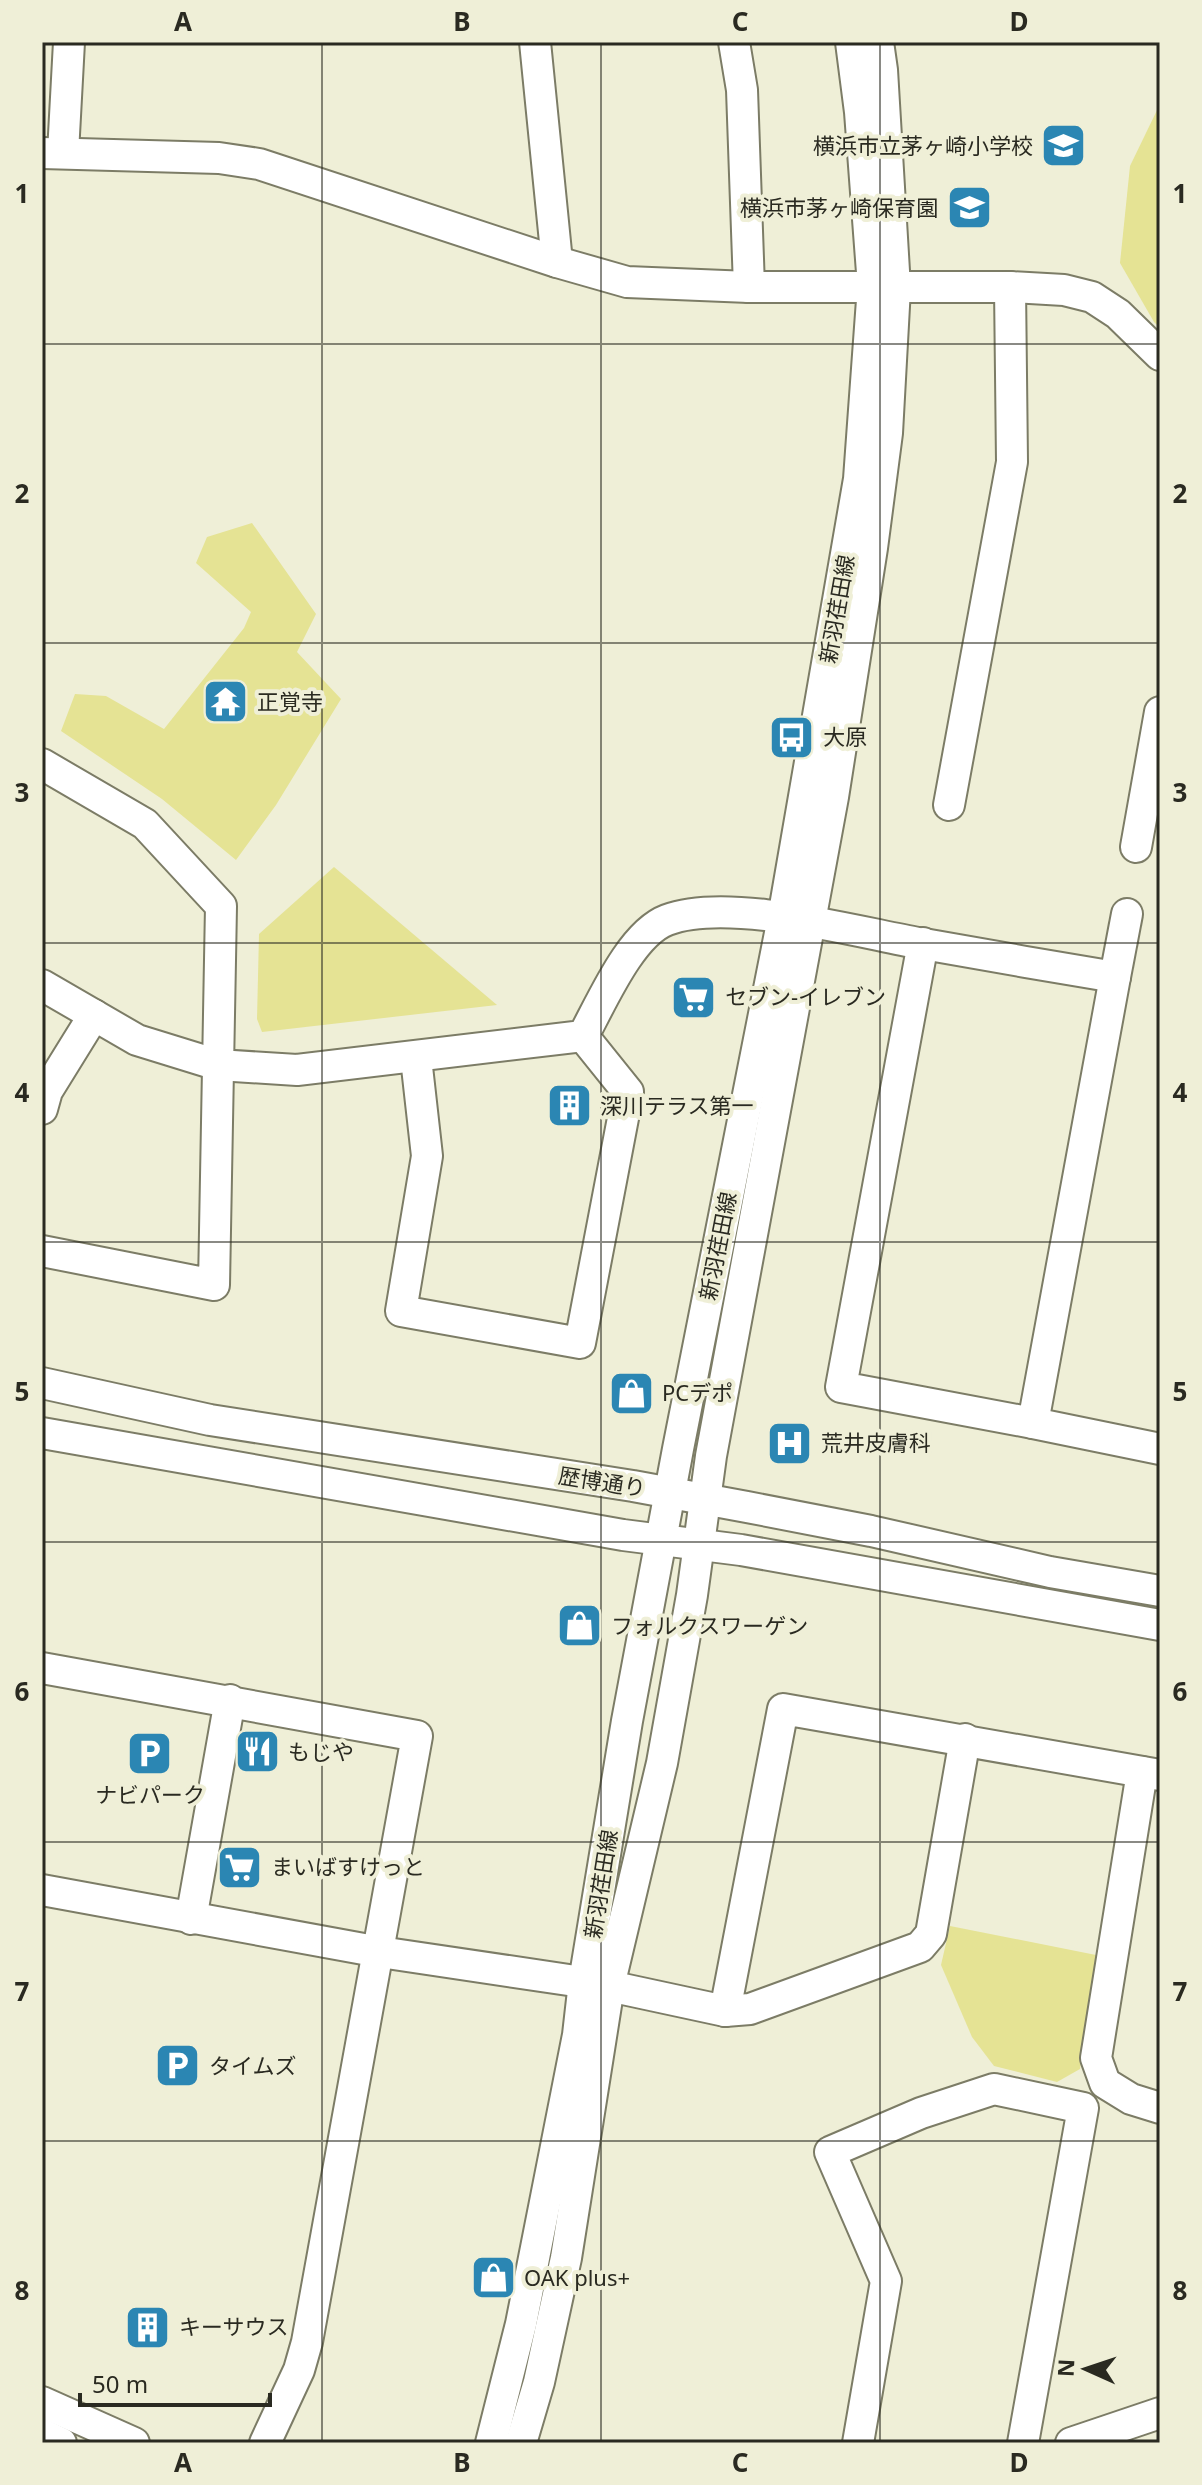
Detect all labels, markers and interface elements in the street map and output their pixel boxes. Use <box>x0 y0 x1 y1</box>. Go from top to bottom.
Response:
text: A <box>174 3 192 39</box>
text: B <box>453 3 471 39</box>
text: C <box>732 3 748 39</box>
text: D <box>1009 3 1029 39</box>
school or university icon: 横浜市立茅ヶ崎小学校 <box>1040 122 1088 170</box>
place label: 横浜市立茅ヶ崎小学校 <box>813 130 1033 160</box>
text: 1 <box>15 175 29 211</box>
text: 1 <box>1173 175 1187 211</box>
school or university icon: 横浜市茅ヶ崎保育園 <box>945 184 993 232</box>
place label: 横浜市茅ヶ崎保育園 <box>740 192 938 222</box>
text: 2 <box>15 475 30 511</box>
text: 2 <box>1173 475 1188 511</box>
street label: 新羽荏田線 <box>812 552 860 666</box>
temple icon: 正覚寺 <box>202 678 250 726</box>
place label: 正覚寺 <box>257 686 323 716</box>
bus stop icon: 大原 <box>768 713 816 761</box>
place label: 大原 <box>823 721 867 751</box>
text: 3 <box>15 774 29 810</box>
text: 3 <box>1173 774 1187 810</box>
supermarket icon: セブン-イレブン <box>670 973 718 1021</box>
place label: セブン-イレブン <box>725 981 886 1011</box>
text: 4 <box>15 1074 30 1110</box>
text: 4 <box>1173 1074 1188 1110</box>
building icon: 深川テラス第一 <box>545 1082 593 1130</box>
place label: 深川テラス第一 <box>600 1090 754 1120</box>
street label: 新羽荏田線 <box>692 1189 742 1303</box>
shop icon: PCデポ <box>607 1369 655 1417</box>
text: 5 <box>15 1373 29 1409</box>
text: 5 <box>1173 1373 1187 1409</box>
place label: PCデポ <box>662 1377 733 1407</box>
hospital icon: 荒井皮膚科 <box>766 1419 814 1467</box>
place label: 荒井皮膚科 <box>821 1427 931 1457</box>
street label: 歴博通り <box>556 1459 648 1503</box>
shop icon: フォルクスワーゲン <box>556 1602 604 1650</box>
place label: フォルクスワーゲン <box>611 1610 808 1640</box>
text: 6 <box>15 1673 30 1709</box>
text: 6 <box>1173 1673 1188 1709</box>
restaurant icon: もじや <box>233 1728 281 1776</box>
parking icon: ナビパーク <box>126 1730 174 1778</box>
place label: もじや <box>288 1736 354 1766</box>
place label: ナビパーク <box>95 1779 205 1809</box>
street label: 新羽荏田線 <box>577 1827 623 1941</box>
supermarket icon: まいばすけっと <box>216 1843 264 1891</box>
place label: まいばすけっと <box>271 1851 425 1881</box>
text: 7 <box>15 1973 30 2009</box>
text: 7 <box>1173 1973 1188 2009</box>
parking icon: タイムズ <box>154 2042 202 2090</box>
place label: タイムズ <box>209 2050 297 2080</box>
shop icon: OAK plus+ <box>469 2254 517 2302</box>
place label: OAK plus+ <box>524 2262 630 2292</box>
text: 8 <box>15 2272 29 2308</box>
text: 8 <box>1173 2272 1187 2308</box>
building icon: キーサウス <box>124 2303 172 2351</box>
place label: キーサウス <box>179 2311 289 2341</box>
north arrow <box>1046 2329 1126 2409</box>
scale bar <box>80 2357 270 2407</box>
text: N <box>1050 2358 1080 2378</box>
text: 50 m <box>92 2367 148 2400</box>
text: A <box>174 2444 192 2480</box>
text: B <box>453 2444 471 2480</box>
text: C <box>732 2444 748 2480</box>
text: D <box>1009 2444 1029 2480</box>

